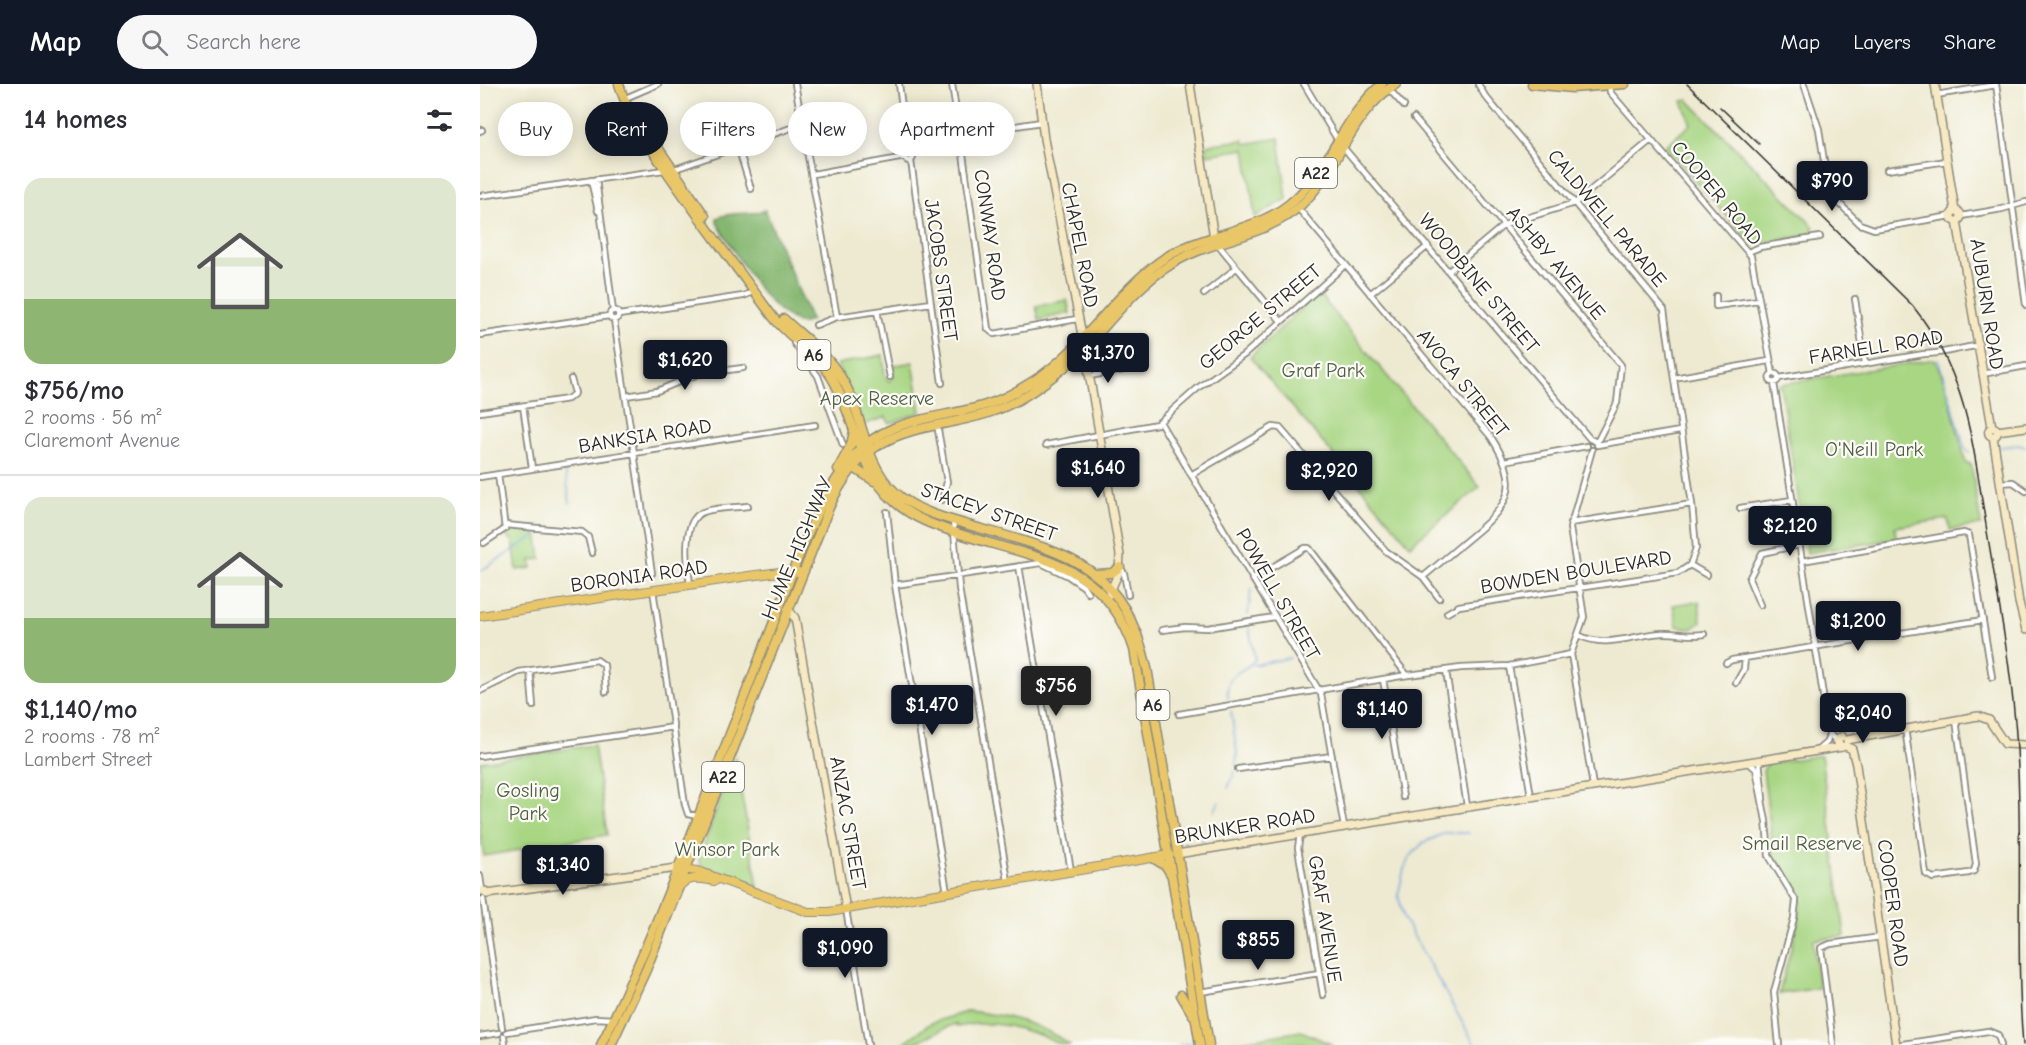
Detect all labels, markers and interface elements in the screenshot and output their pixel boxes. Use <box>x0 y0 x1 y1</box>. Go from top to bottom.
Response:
search box <box>117 15 537 69</box>
text: Map <box>30 26 81 58</box>
icon: search <box>138 26 171 59</box>
text: Search here <box>186 29 301 55</box>
text: Map <box>1781 30 1820 54</box>
text: Layers <box>1853 30 1911 54</box>
text: Share <box>1944 30 1996 54</box>
chip: Buy <box>498 102 573 156</box>
chip: Rent <box>585 102 668 156</box>
chip: Filters <box>680 102 776 156</box>
chip: New <box>788 102 867 156</box>
chip: Apartment <box>879 102 1015 156</box>
icon: filters <box>423 104 456 137</box>
text: 14 homes <box>24 105 127 135</box>
street label: COOPER ROAD <box>1667 136 1767 250</box>
street label: CALDWELL PARADE <box>1543 145 1671 291</box>
road number: A22 <box>1295 158 1337 188</box>
pin: $790 <box>1796 161 1868 212</box>
street label: CONWAY ROAD <box>969 168 1011 302</box>
text: $790 <box>1811 169 1853 192</box>
street label: CHAPEL ROAD <box>1057 180 1103 310</box>
street label: JACOBS STREET <box>920 197 962 343</box>
street label: ASHBY AVENUE <box>1502 202 1610 324</box>
street label: WOODBINE STREET <box>1414 209 1544 358</box>
icon: home <box>186 217 294 325</box>
street label: AUBURN ROAD <box>1965 237 2009 371</box>
street label: GEORGE STREET <box>1194 259 1326 375</box>
street label: AVOCA STREET <box>1412 324 1514 442</box>
street label: FARNELL ROAD <box>1807 325 1945 369</box>
pin: $1,370 <box>1059 333 1157 384</box>
pin: $1,620 <box>636 340 734 391</box>
road number: A6 <box>798 340 830 370</box>
text: $1,370 <box>1081 341 1135 364</box>
text: $1,620 <box>657 348 713 371</box>
park label: Graf Park <box>1282 359 1365 382</box>
text: $756/mo <box>24 376 124 406</box>
park label: Apex Reserve <box>820 387 934 410</box>
text: 2 rooms · 56 m² <box>24 406 162 429</box>
street label: BANKSIA ROAD <box>577 414 713 458</box>
text: Claremont Avenue <box>24 429 180 452</box>
park label: O'Neill Park <box>1825 438 1923 461</box>
pin: $1,640 <box>1049 448 1147 499</box>
pin: $2,920 <box>1280 451 1378 502</box>
text: $1,640 <box>1071 456 1126 479</box>
text: $2,920 <box>1300 459 1358 482</box>
street label: HUME HIGHWAY <box>757 473 837 623</box>
street label: STACEY STREET <box>918 478 1060 546</box>
pin: $2,120 <box>1741 506 1839 557</box>
text: $2,120 <box>1762 514 1818 537</box>
street label: POWELL STREET <box>1231 524 1325 664</box>
icon: home <box>186 536 294 644</box>
street label: BOWDEN BOULEVARD <box>1479 546 1673 598</box>
street label: BORONIA ROAD <box>569 555 709 597</box>
pin: $1,200 <box>1809 601 1907 652</box>
text: $1,200 <box>1830 609 1886 632</box>
pin: $756 <box>1020 666 1092 717</box>
text: $756 <box>1035 674 1077 697</box>
pin: $1,470 <box>883 685 981 736</box>
pin: $1,140 <box>1333 689 1431 740</box>
road number: A6 <box>1136 690 1170 720</box>
text: $1,470 <box>905 693 959 716</box>
pin: $2,040 <box>1814 693 1912 744</box>
text: $1,140/mo <box>24 695 137 725</box>
text: $1,140 <box>1356 697 1408 720</box>
text: $2,040 <box>1834 701 1892 724</box>
text: 2 rooms · 78 m² <box>24 725 160 748</box>
text: Lambert Street <box>24 748 152 771</box>
street label: ANZAC STREET <box>825 755 871 892</box>
road number: A22 <box>702 762 744 792</box>
park label: Gosling Park <box>496 779 560 825</box>
street label: BRUNKER ROAD <box>1173 804 1317 848</box>
park label: Smail Reserve <box>1742 832 1862 855</box>
park label: Winsor Park <box>675 838 780 861</box>
street label: COOPER ROAD <box>1873 838 1913 968</box>
pin: $1,340 <box>514 845 612 896</box>
text: $1,340 <box>536 853 590 876</box>
street label: GRAF AVENUE <box>1304 854 1346 984</box>
pin: $855 <box>1222 920 1294 971</box>
pin: $1,090 <box>796 928 894 979</box>
text: $855 <box>1236 928 1280 951</box>
text: $1,090 <box>816 936 874 959</box>

